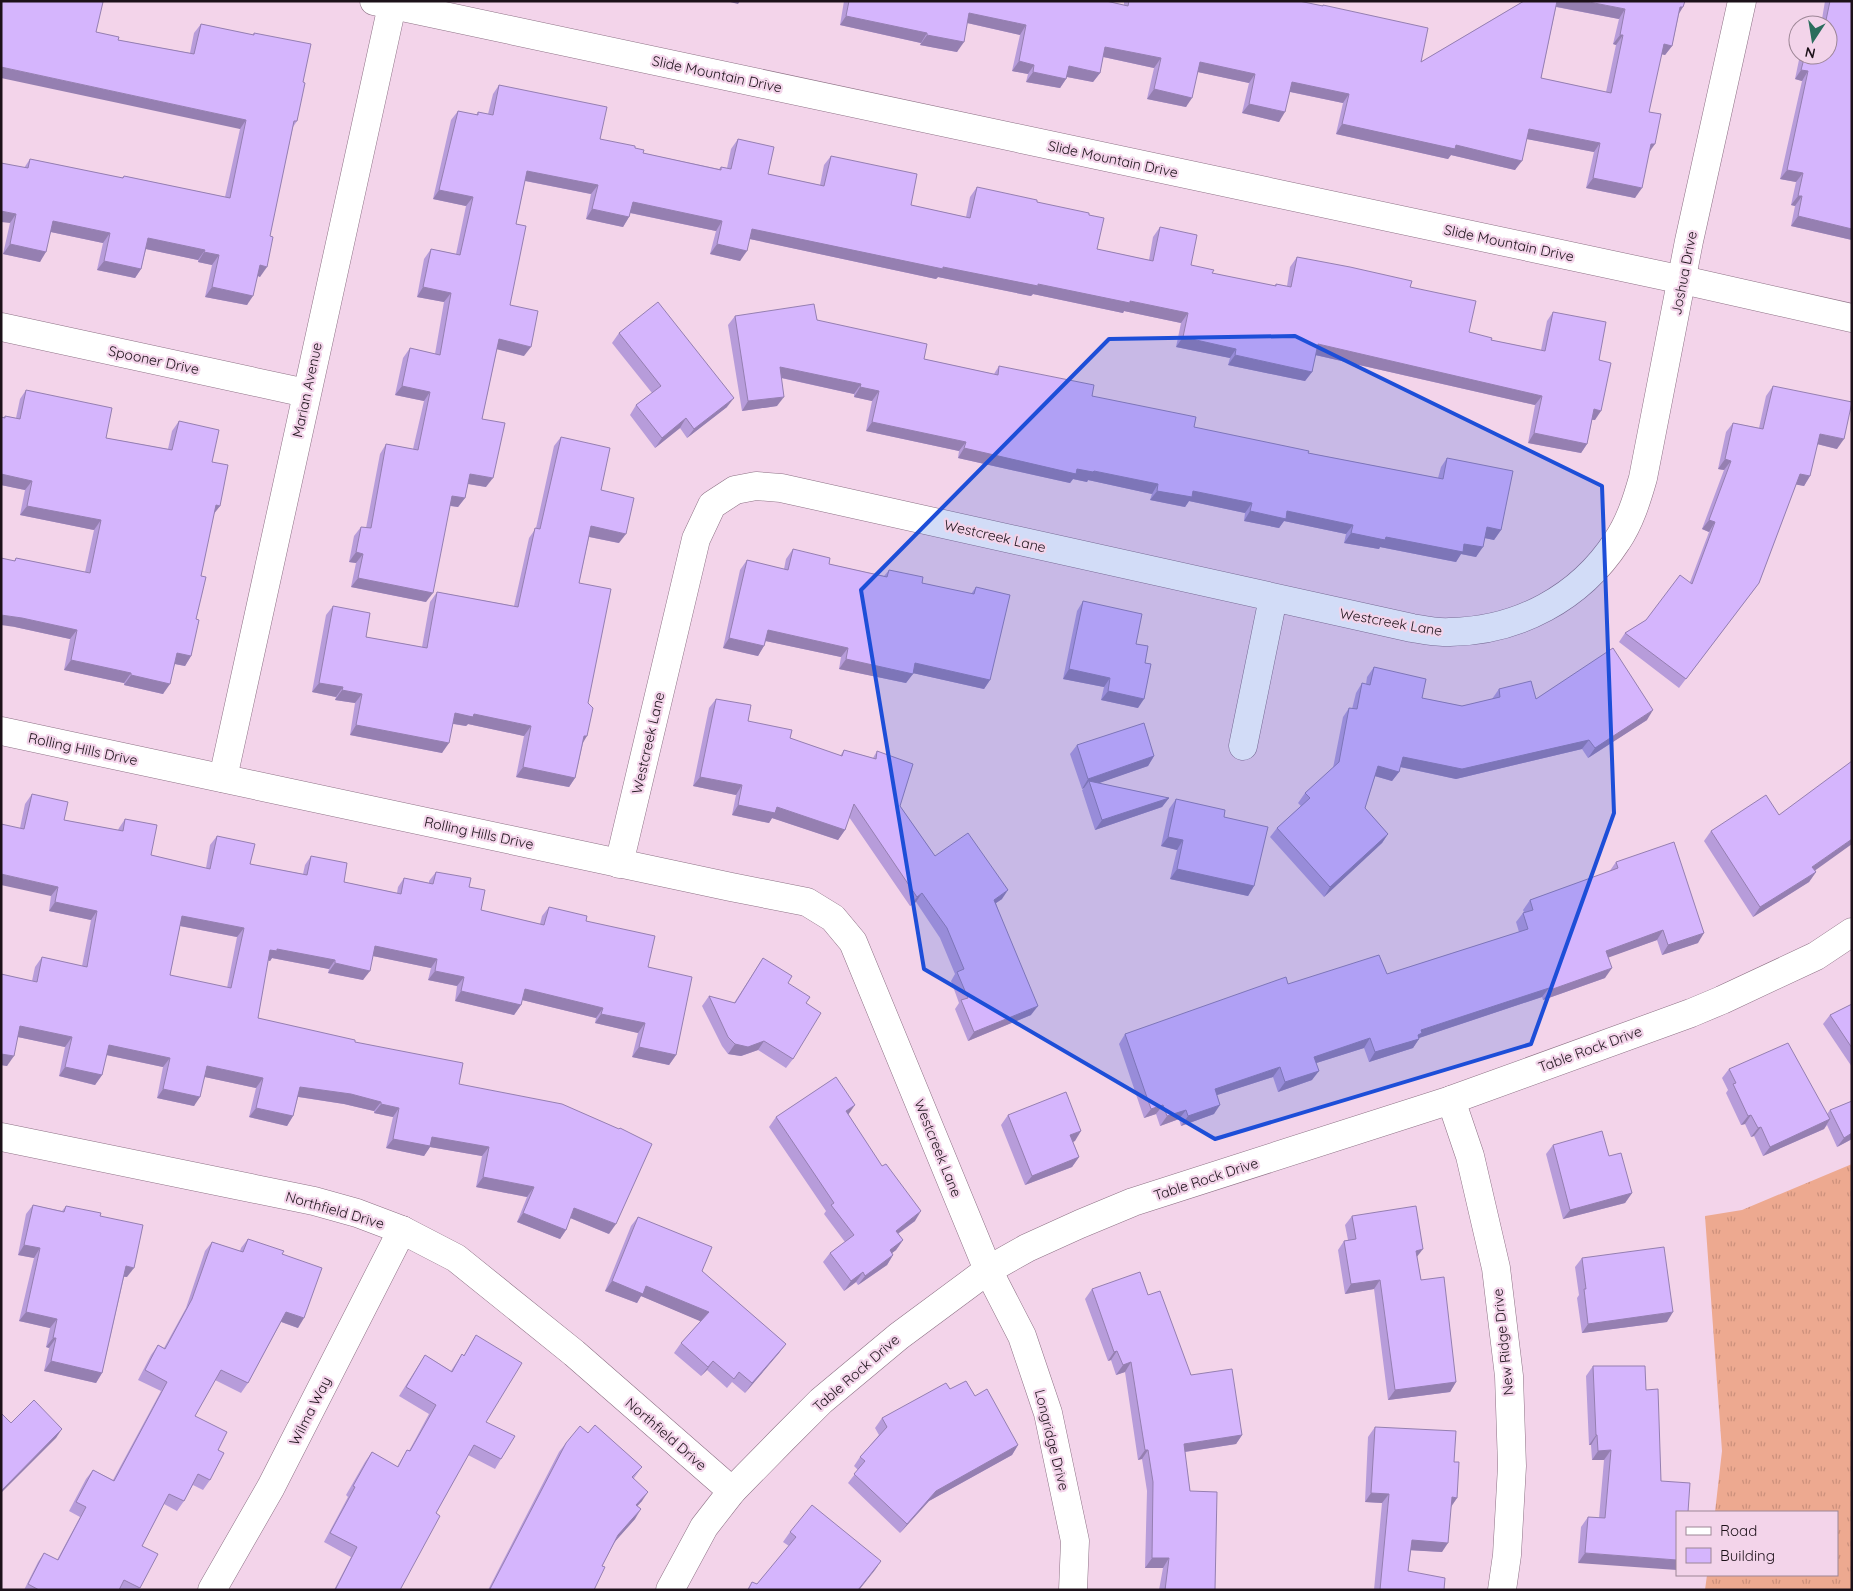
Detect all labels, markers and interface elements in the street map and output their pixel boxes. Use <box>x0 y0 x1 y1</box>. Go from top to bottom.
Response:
north arrow <box>1788 15 1838 65</box>
text: N <box>1803 43 1817 63</box>
street label: Slide Mountain Drive <box>650 51 784 97</box>
street label: Slide Mountain Drive <box>1046 136 1180 182</box>
street label: Slide Mountain Drive <box>1442 220 1576 266</box>
street label: Joshua Drive <box>1667 229 1701 316</box>
street label: Marian Avenue <box>288 341 326 439</box>
street label: Spooner Drive <box>107 342 201 378</box>
street label: Westcreek Lane <box>942 516 1048 556</box>
street label: Westcreek Lane <box>1338 604 1444 640</box>
street label: Westcreek Lane <box>628 690 668 796</box>
street label: Rolling Hills Drive <box>27 729 139 769</box>
street label: Rolling Hills Drive <box>423 813 535 853</box>
street label: Table Rock Drive <box>1536 1022 1644 1076</box>
street label: Westcreek Lane <box>910 1096 966 1200</box>
street label: Table Rock Drive <box>1151 1154 1261 1204</box>
street label: Northfield Drive <box>284 1187 386 1233</box>
street label: New Ridge Drive <box>1488 1288 1518 1396</box>
street label: Table Rock Drive <box>809 1330 903 1416</box>
street label: Wilma Way <box>285 1374 335 1448</box>
street label: Longridge Drive <box>1031 1388 1073 1492</box>
street label: Northfield Drive <box>622 1394 710 1474</box>
legend <box>1676 1511 1838 1576</box>
text: Road <box>1720 1521 1757 1540</box>
text: Building <box>1720 1546 1775 1565</box>

